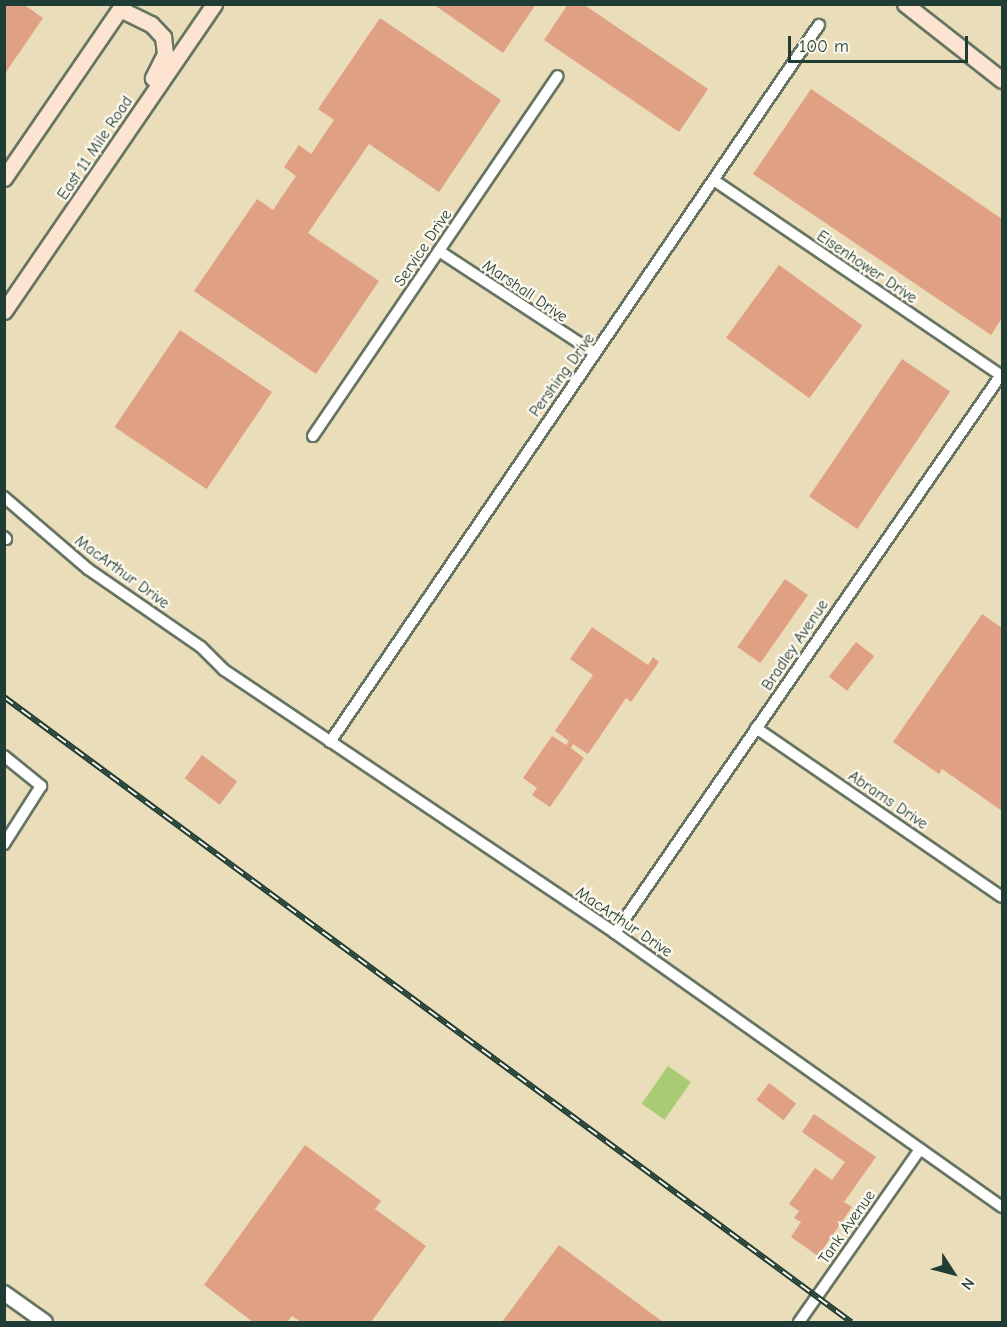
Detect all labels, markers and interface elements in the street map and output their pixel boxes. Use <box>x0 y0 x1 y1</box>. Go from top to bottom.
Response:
scale bar <box>791 24 971 62</box>
text: 100 m <box>799 36 849 57</box>
street label: East 11 Mile Road <box>53 92 137 204</box>
street label: Service Drive <box>390 206 456 290</box>
street label: Eisenhower Drive <box>813 226 921 308</box>
street label: Marshall Drive <box>479 256 571 326</box>
street label: Pershing Drive <box>525 329 599 421</box>
street label: MacArthur Drive <box>71 531 173 613</box>
street label: Bradley Avenue <box>758 596 832 694</box>
street label: Abrams Drive <box>845 766 931 834</box>
street label: MacArthur Drive <box>572 883 676 961</box>
street label: Tank Avenue <box>815 1186 879 1268</box>
north arrow <box>923 1243 983 1303</box>
text: N <box>957 1274 978 1293</box>

